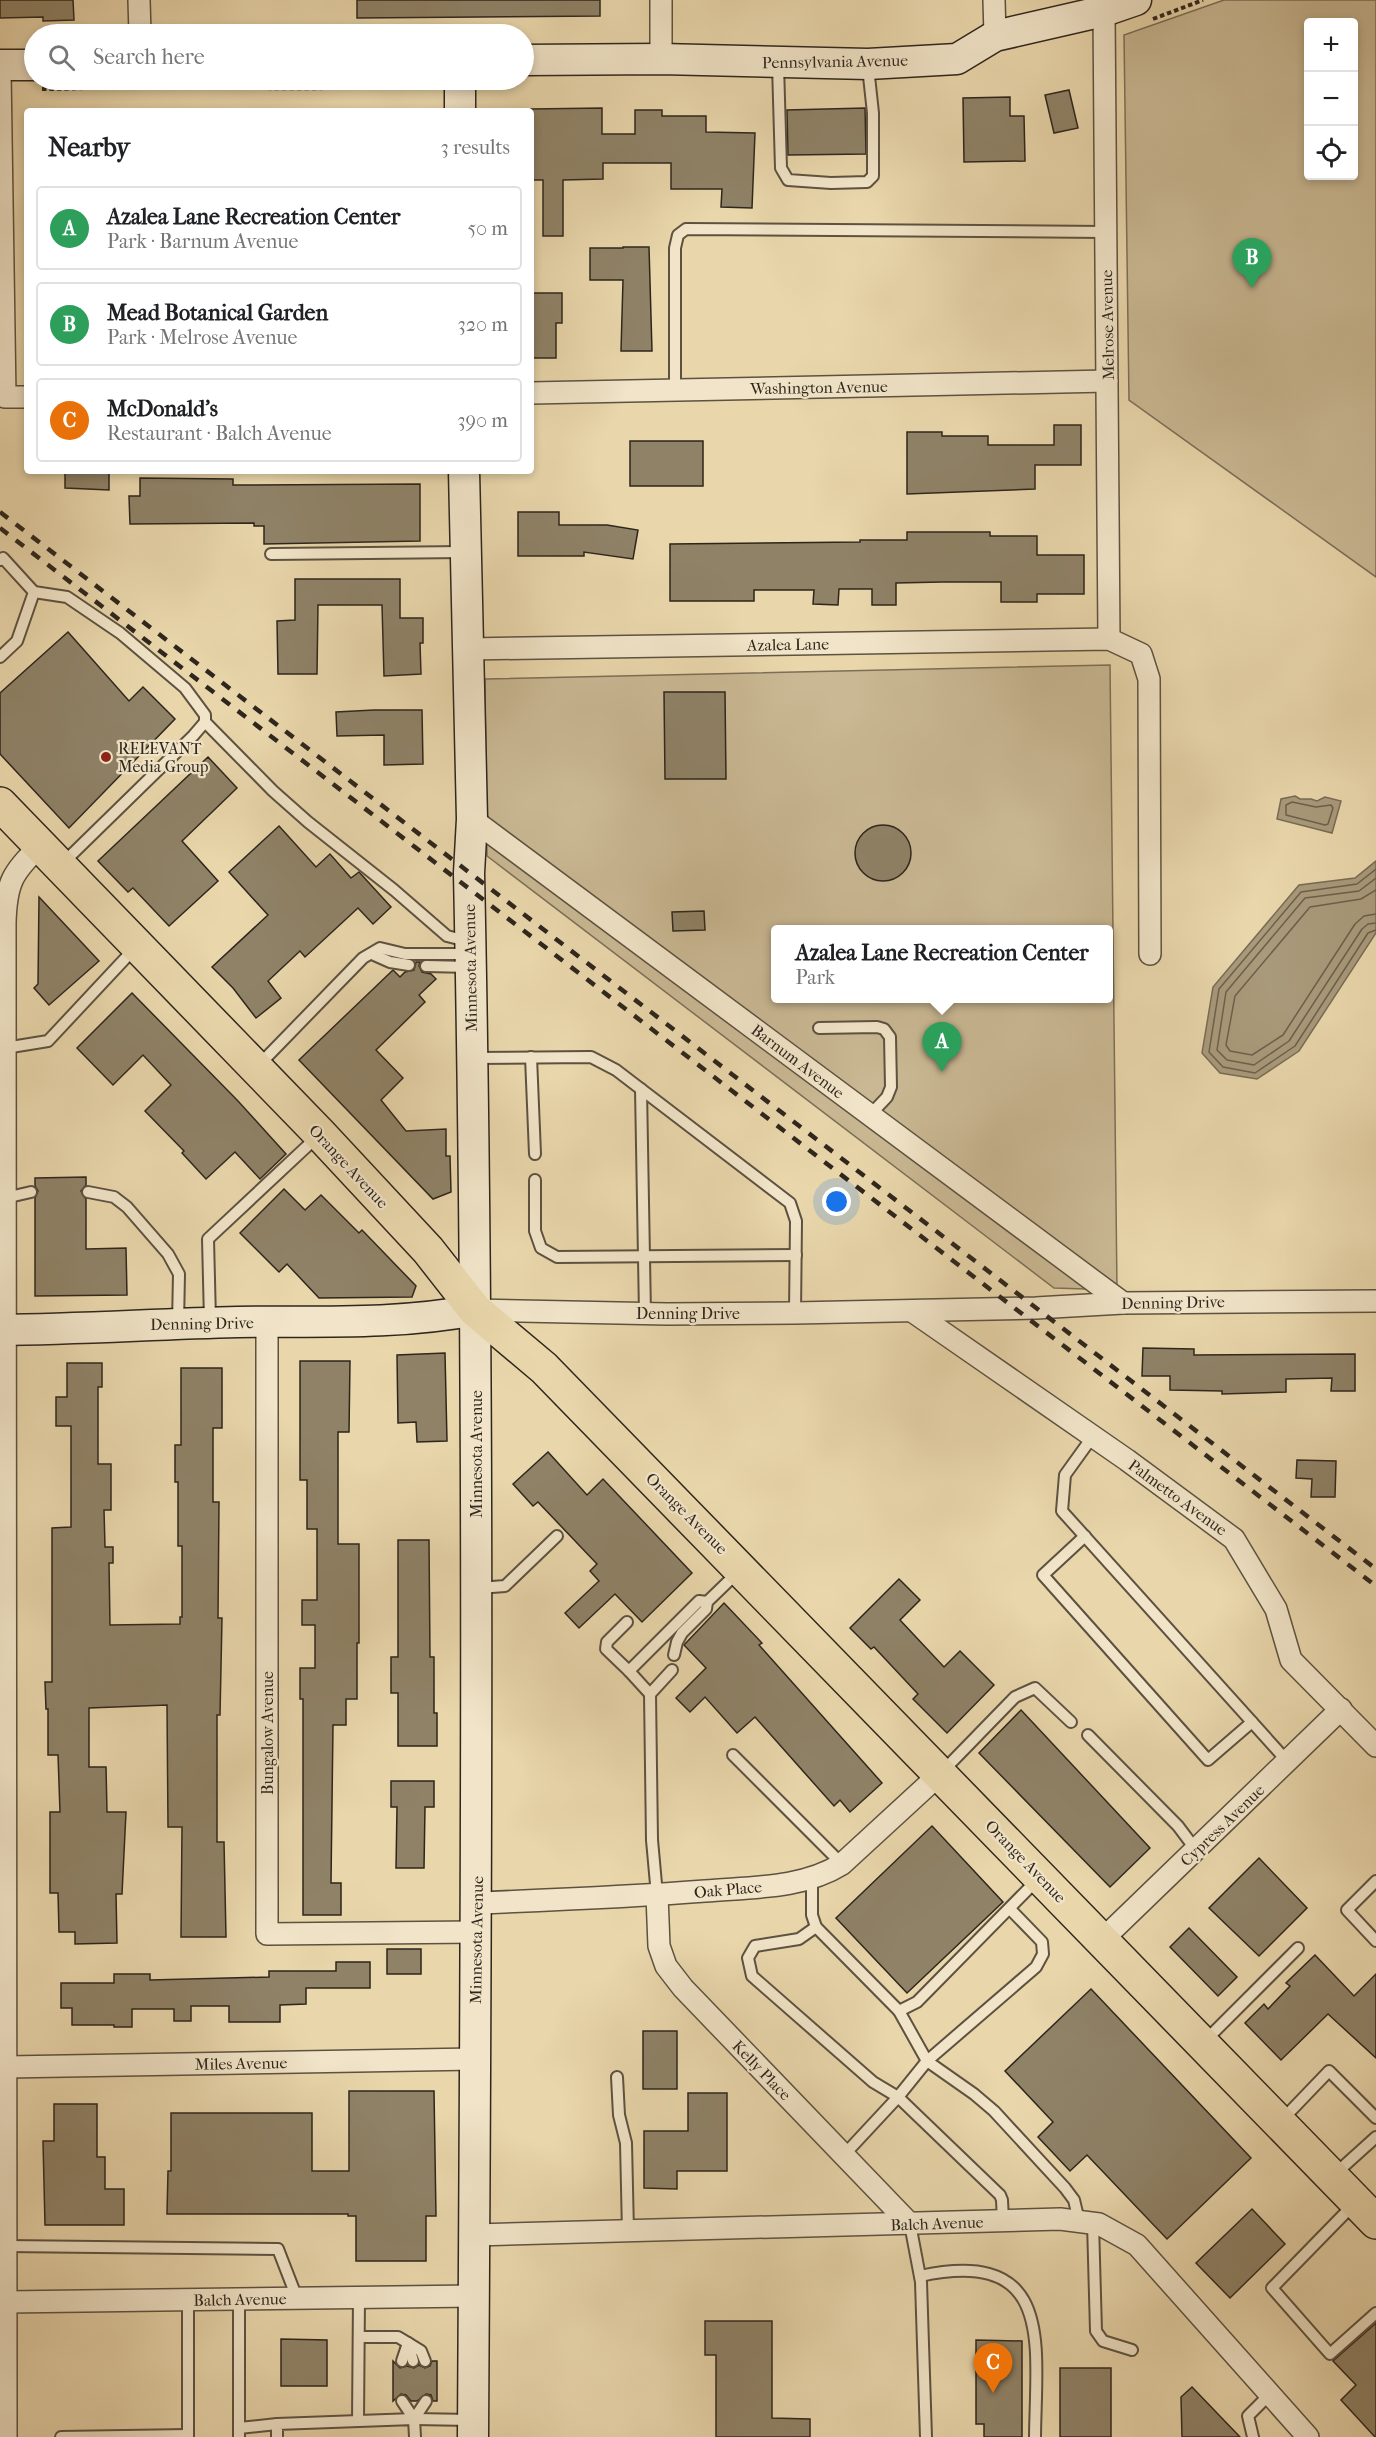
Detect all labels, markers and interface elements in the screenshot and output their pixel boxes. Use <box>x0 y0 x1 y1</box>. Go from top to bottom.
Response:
map controls <box>1304 18 1358 180</box>
button: + <box>1304 18 1358 72</box>
search box <box>24 24 534 90</box>
icon: search <box>45 41 78 74</box>
text: Search here <box>93 44 205 70</box>
street label: Pennsylvania Avenue <box>762 51 908 72</box>
button: − <box>1304 72 1358 126</box>
button: locate <box>1304 126 1358 180</box>
text: Nearby <box>48 132 130 163</box>
text: 3 results <box>441 136 510 159</box>
text: Azalea Lane Recreation Center <box>107 204 400 230</box>
text: A <box>63 217 76 240</box>
text: 50 m <box>467 217 508 240</box>
text: Park · Barnum Avenue <box>107 230 298 253</box>
pin: B <box>1232 238 1272 288</box>
street label: Melrose Avenue <box>1097 270 1118 380</box>
text: Mead Botanical Garden <box>107 300 328 326</box>
text: B <box>63 313 76 336</box>
text: 320 m <box>458 313 508 336</box>
text: Park · Melrose Avenue <box>107 326 297 349</box>
street label: Washington Avenue <box>749 377 888 398</box>
text: McDonald's <box>107 396 218 422</box>
text: C <box>63 409 76 432</box>
text: 390 m <box>457 409 508 432</box>
text: Restaurant · Balch Avenue <box>107 422 332 445</box>
street label: Azalea Lane <box>746 634 829 655</box>
place label: RELEVANT Media Group <box>118 739 209 776</box>
marker: RELEVANT Media Group <box>99 750 113 764</box>
street label: Minnesota Avenue <box>460 904 481 1032</box>
popup <box>771 925 1113 1003</box>
text: Azalea Lane Recreation Center <box>795 940 1089 966</box>
text: Park <box>795 966 835 989</box>
street label: Barnum Avenue <box>748 1020 848 1102</box>
pin: A <box>922 1022 962 1072</box>
street label: Orange Avenue <box>305 1120 392 1212</box>
your location <box>822 1187 851 1216</box>
street label: Denning Drive <box>1121 1292 1225 1313</box>
street label: Denning Drive <box>636 1304 740 1323</box>
street label: Denning Drive <box>150 1313 254 1334</box>
street label: Minnesota Avenue <box>467 1390 486 1518</box>
street label: Palmetto Avenue <box>1125 1455 1231 1540</box>
street label: Orange Avenue <box>642 1469 731 1558</box>
street label: Bungalow Avenue <box>258 1671 277 1795</box>
street label: Cypress Avenue <box>1176 1780 1268 1870</box>
street label: Orange Avenue <box>981 1816 1070 1907</box>
street label: Minnesota Avenue <box>466 1876 487 2004</box>
street label: Oak Place <box>693 1877 763 1902</box>
street label: Kelly Place <box>728 2036 795 2104</box>
street label: Miles Avenue <box>195 2053 288 2074</box>
street label: Balch Avenue <box>890 2212 984 2235</box>
street label: Balch Avenue <box>193 2289 287 2310</box>
pin: C <box>974 2344 1012 2393</box>

